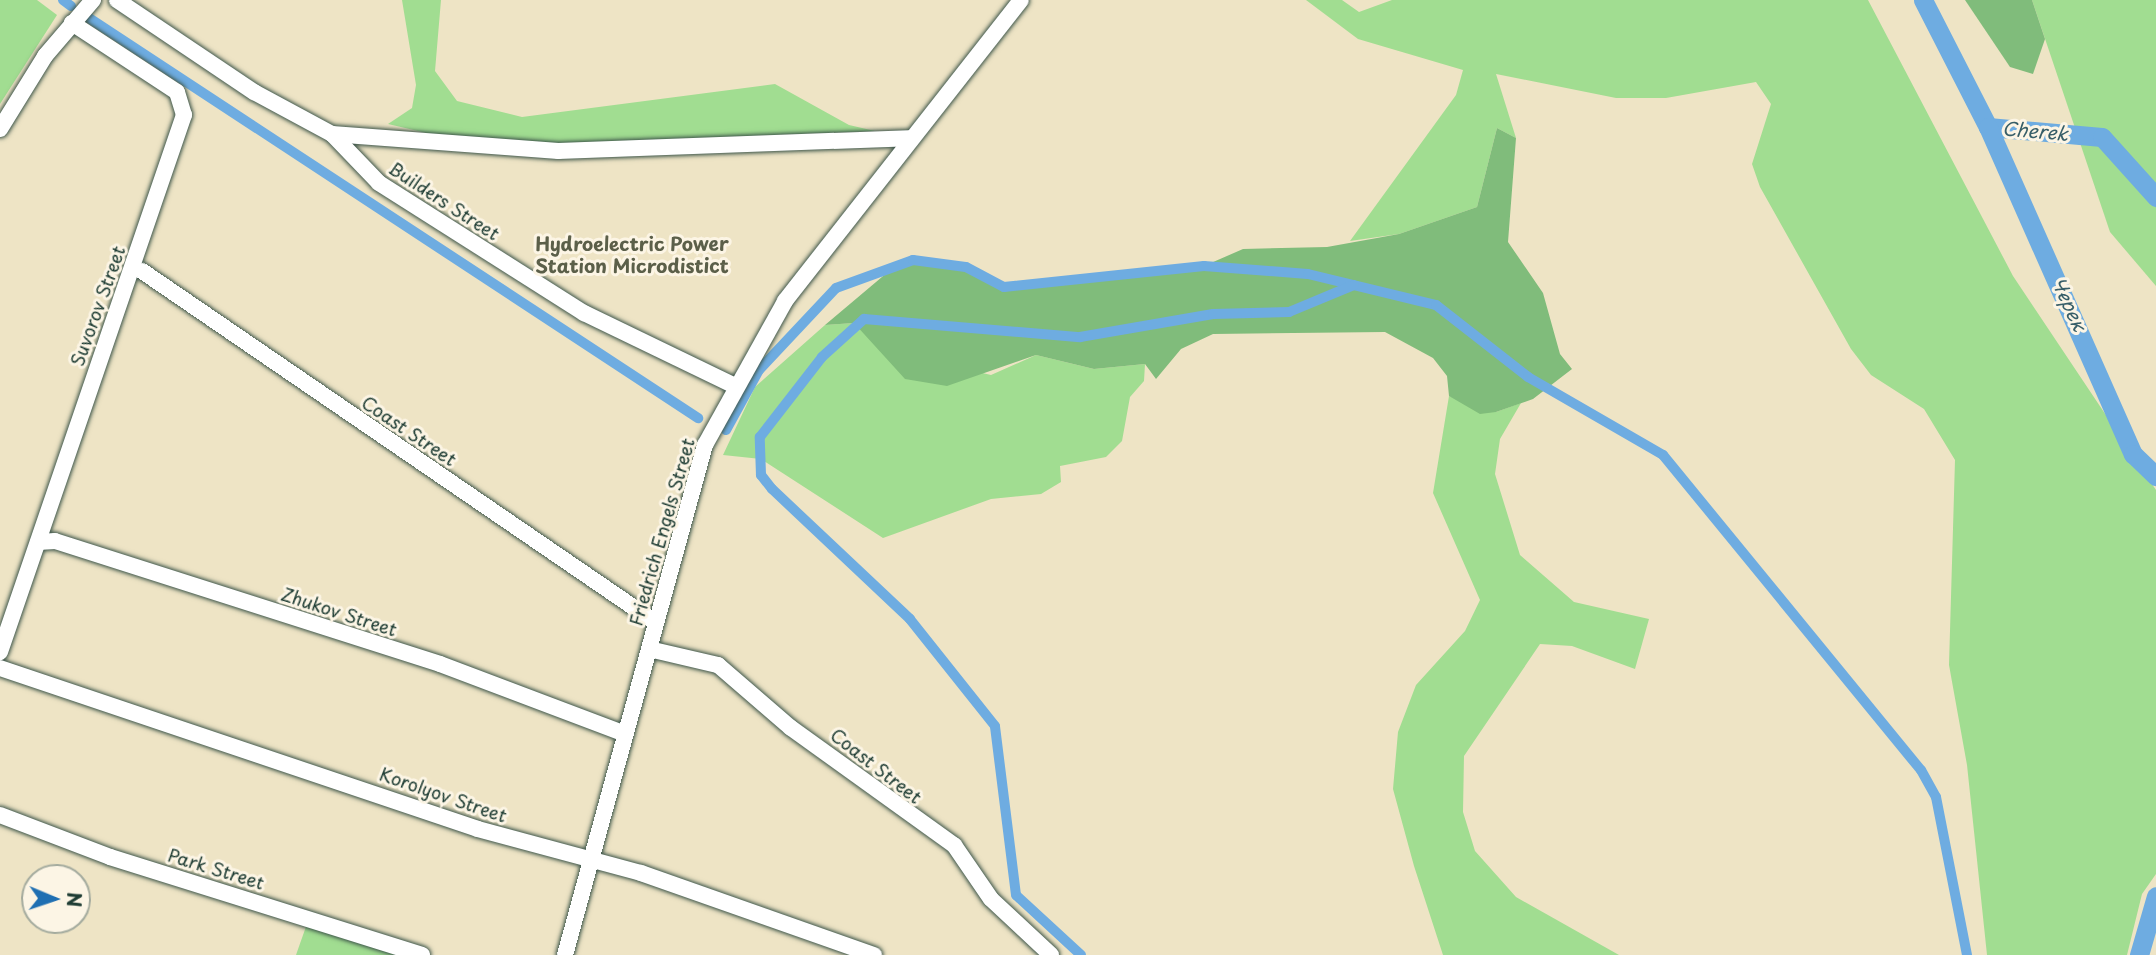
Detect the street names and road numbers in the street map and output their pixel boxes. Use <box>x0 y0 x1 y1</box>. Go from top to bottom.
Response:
street label: Builders Street <box>384 157 504 245</box>
street label: Suvorov Street <box>66 242 130 370</box>
street label: Coast Street <box>358 391 460 471</box>
street label: Friedrich Engels Street <box>625 435 699 629</box>
street label: Zhukov Street <box>278 583 400 641</box>
street label: Coast Street <box>826 724 926 808</box>
street label: Korolyov Street <box>376 763 510 827</box>
street label: Park Street <box>165 844 267 894</box>

